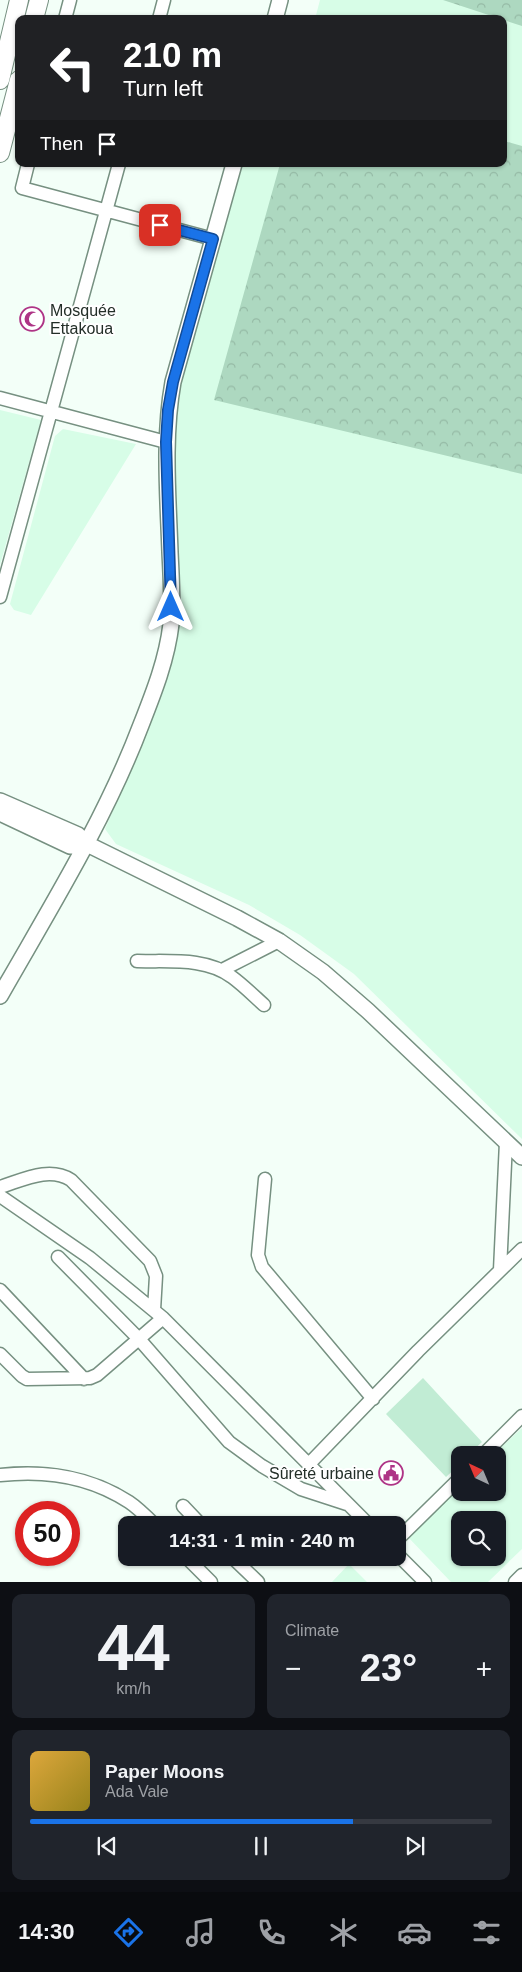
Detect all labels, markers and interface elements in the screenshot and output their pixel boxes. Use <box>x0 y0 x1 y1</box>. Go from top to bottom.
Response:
icon: left <box>40 35 105 100</box>
text: 210 m <box>123 35 222 74</box>
text: Turn left <box>123 76 203 101</box>
icon: arrive <box>93 130 121 158</box>
text: Then <box>40 133 83 154</box>
pin <box>139 204 181 246</box>
icon: arrive <box>146 211 174 239</box>
place label: Mosquée Ettakoua <box>50 302 116 337</box>
mosque icon: Mosquée Ettakoua <box>19 306 45 332</box>
position arrow <box>144 580 196 632</box>
north arrow <box>451 1446 506 1501</box>
map controls <box>451 1446 506 1566</box>
public building icon: Sûreté urbaine <box>378 1460 404 1486</box>
place label: Sûreté urbaine <box>269 1465 374 1482</box>
speed limit sign: 50 <box>15 1501 80 1566</box>
button: search <box>451 1511 506 1566</box>
text: 14:31 · 1 min · 240 m <box>169 1530 355 1551</box>
text: 44 <box>97 1611 170 1684</box>
text: Climate <box>285 1622 339 1639</box>
text: 23° <box>360 1647 417 1689</box>
text: − <box>285 1653 301 1684</box>
text: + <box>476 1653 492 1684</box>
text: km/h <box>116 1680 151 1697</box>
text: Paper Moons <box>105 1761 224 1782</box>
text: Ada Vale <box>105 1783 169 1800</box>
icon: previous <box>93 1832 121 1860</box>
icon: pause <box>247 1832 275 1860</box>
icon: next <box>401 1832 429 1860</box>
icon: directions <box>111 1915 146 1950</box>
icon: music <box>183 1915 218 1950</box>
icon: phone <box>254 1915 289 1950</box>
icon: climate <box>326 1915 361 1950</box>
icon: car <box>397 1915 432 1950</box>
icon: filters <box>469 1915 504 1950</box>
text: 14:30 <box>18 1919 75 1944</box>

